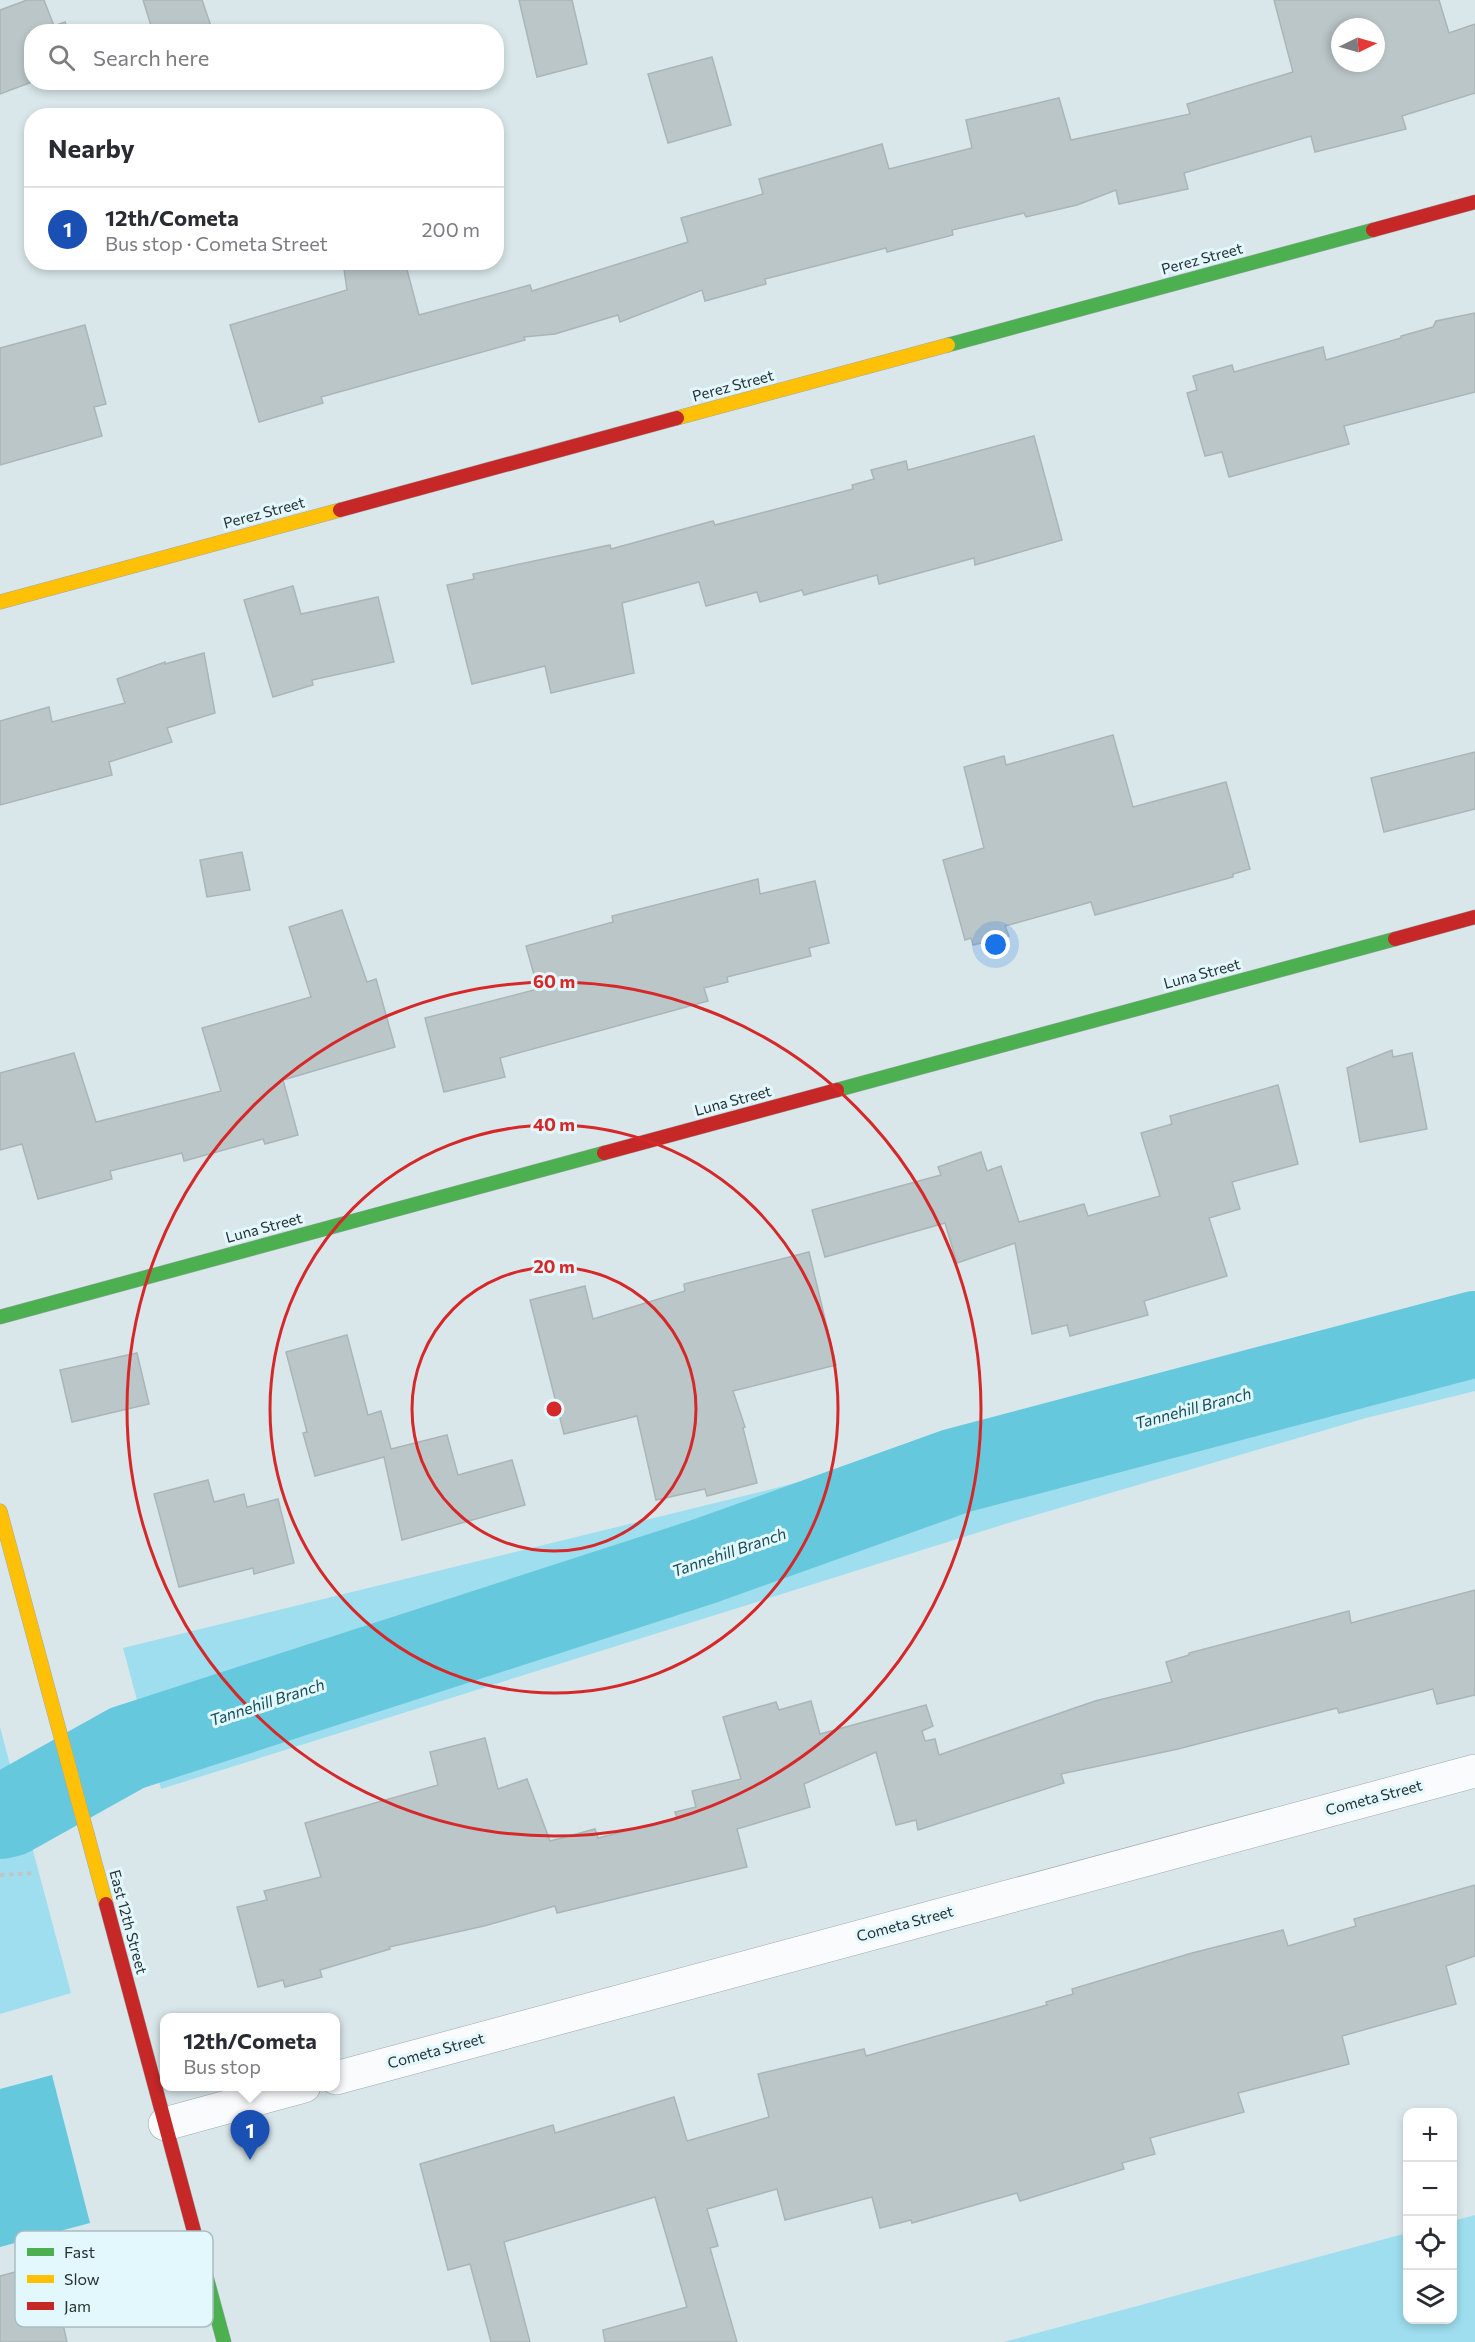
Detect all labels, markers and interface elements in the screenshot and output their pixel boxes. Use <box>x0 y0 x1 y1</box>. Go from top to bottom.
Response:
north arrow <box>1331 18 1385 72</box>
search box <box>24 24 504 90</box>
icon: search <box>45 41 78 74</box>
text: Search here <box>93 44 209 71</box>
text: Nearby <box>48 132 135 163</box>
text: 12th/Cometa <box>105 204 239 231</box>
text: 1 <box>63 217 72 241</box>
text: 200 m <box>422 217 480 241</box>
text: Bus stop · Cometa Street <box>105 231 328 255</box>
street label: Perez Street <box>1159 239 1244 278</box>
street label: Perez Street <box>690 366 775 405</box>
street label: Perez Street <box>221 493 306 532</box>
your location <box>981 930 1010 959</box>
street label: Luna Street <box>1161 954 1242 992</box>
text: 60 m <box>533 970 575 992</box>
street label: Luna Street <box>692 1081 773 1119</box>
text: 40 m <box>533 1113 575 1135</box>
street label: Luna Street <box>223 1208 304 1246</box>
text: 20 m <box>533 1255 575 1277</box>
water label: Tannehill Branch <box>1133 1383 1253 1432</box>
centre of rings <box>544 1399 564 1419</box>
water label: Tannehill Branch <box>669 1523 789 1580</box>
water label: Tannehill Branch <box>207 1674 327 1729</box>
street label: Cometa Street <box>1323 1775 1424 1819</box>
street label: East 12th Street <box>106 1868 152 1976</box>
street label: Cometa Street <box>854 1901 955 1945</box>
popup <box>160 2013 340 2091</box>
text: 12th/Cometa <box>183 2027 317 2054</box>
street label: Cometa Street <box>385 2028 486 2072</box>
text: Bus stop <box>183 2054 261 2078</box>
map controls <box>1403 2108 1457 2324</box>
button: + <box>1403 2108 1457 2162</box>
pin: 1 <box>230 2110 270 2160</box>
button: − <box>1403 2162 1457 2216</box>
button: locate <box>1403 2216 1457 2270</box>
legend <box>15 2231 213 2327</box>
text: Fast <box>64 2242 95 2261</box>
text: Slow <box>64 2269 100 2288</box>
button: layers <box>1403 2270 1457 2324</box>
text: Jam <box>64 2296 91 2315</box>

